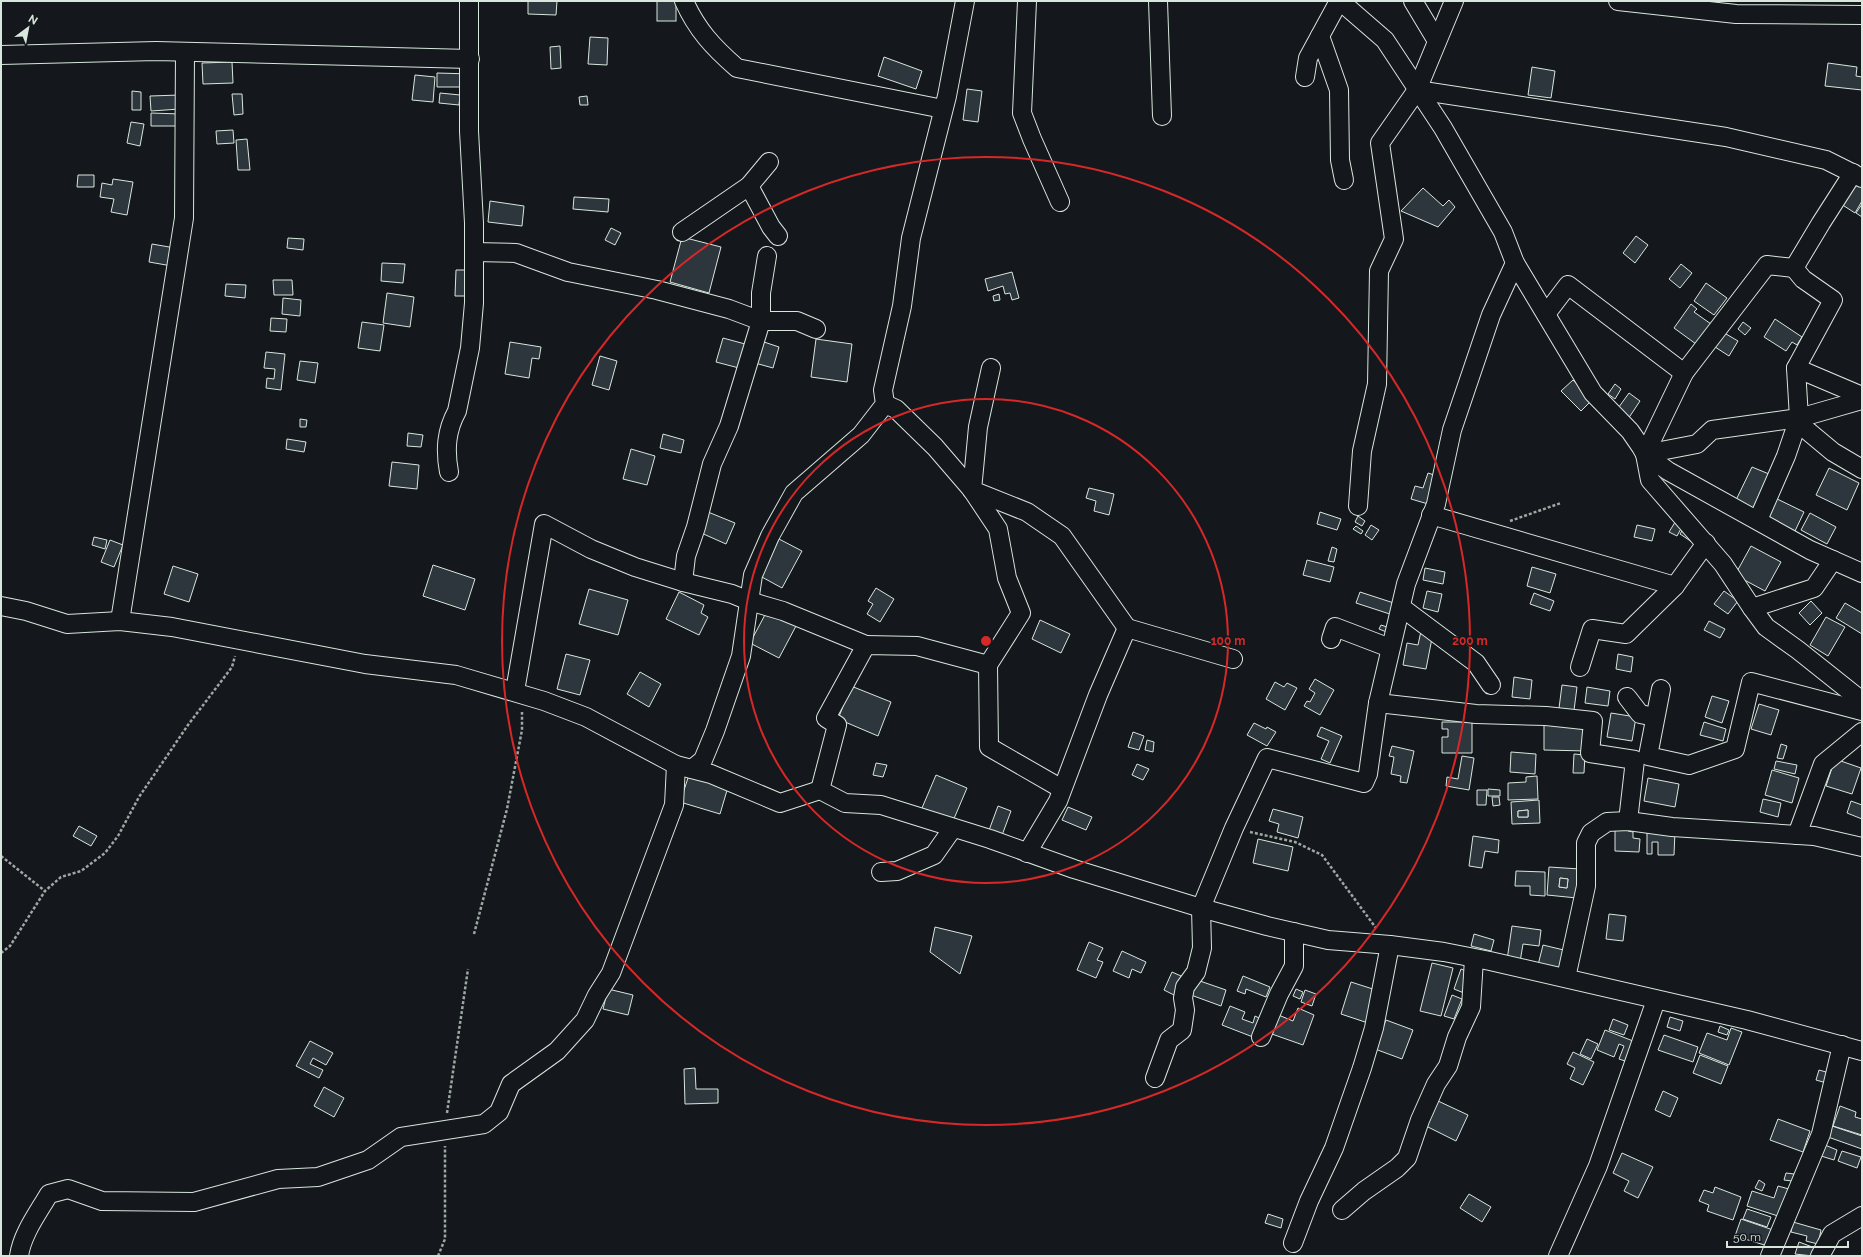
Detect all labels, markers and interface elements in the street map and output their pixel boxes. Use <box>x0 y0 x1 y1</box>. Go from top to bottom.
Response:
north arrow <box>8 8 48 48</box>
text: N <box>26 12 40 28</box>
centre of rings <box>979 634 993 648</box>
text: 100 m <box>1211 634 1245 648</box>
text: 200 m <box>1452 634 1488 648</box>
scale bar <box>1727 1223 1848 1249</box>
text: 50 m <box>1733 1230 1761 1244</box>

